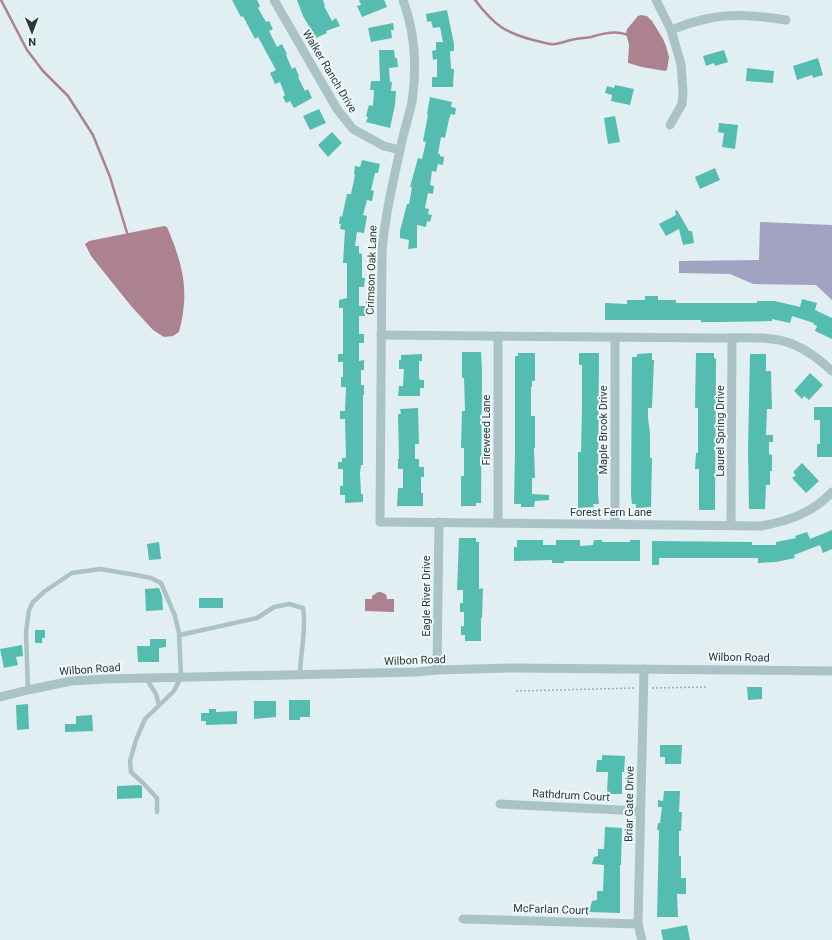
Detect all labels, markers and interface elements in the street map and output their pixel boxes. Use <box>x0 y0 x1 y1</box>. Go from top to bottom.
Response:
north arrow <box>12 12 52 52</box>
street label: Walker Ranch Drive <box>300 28 359 115</box>
text: N <box>28 35 36 48</box>
street label: Crimson Oak Lane <box>363 225 380 315</box>
street label: Maple Brook Drive <box>597 385 610 475</box>
street label: Laurel Spring Drive <box>714 385 727 477</box>
street label: Fireweed Lane <box>480 394 493 465</box>
street label: Forest Fern Lane <box>570 506 652 519</box>
street label: Eagle River Drive <box>420 555 433 637</box>
street label: Wilbon Road <box>708 650 770 665</box>
street label: Wilbon Road <box>384 653 446 668</box>
street label: Wilbon Road <box>59 661 121 678</box>
street label: Briar Gate Drive <box>622 766 637 842</box>
street label: Rathdrum Court <box>532 787 611 804</box>
street label: McFarlan Court <box>513 902 589 917</box>

